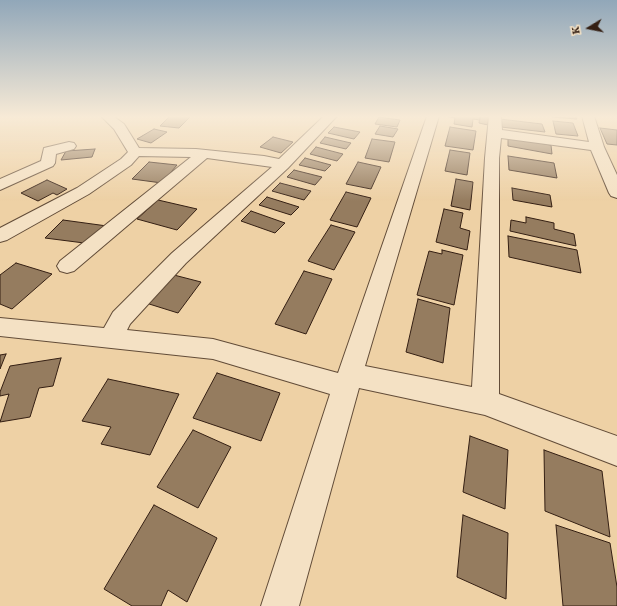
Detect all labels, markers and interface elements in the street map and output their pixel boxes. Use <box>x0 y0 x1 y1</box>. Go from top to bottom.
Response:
north arrow <box>569 8 609 48</box>
text: K <box>569 25 585 35</box>

